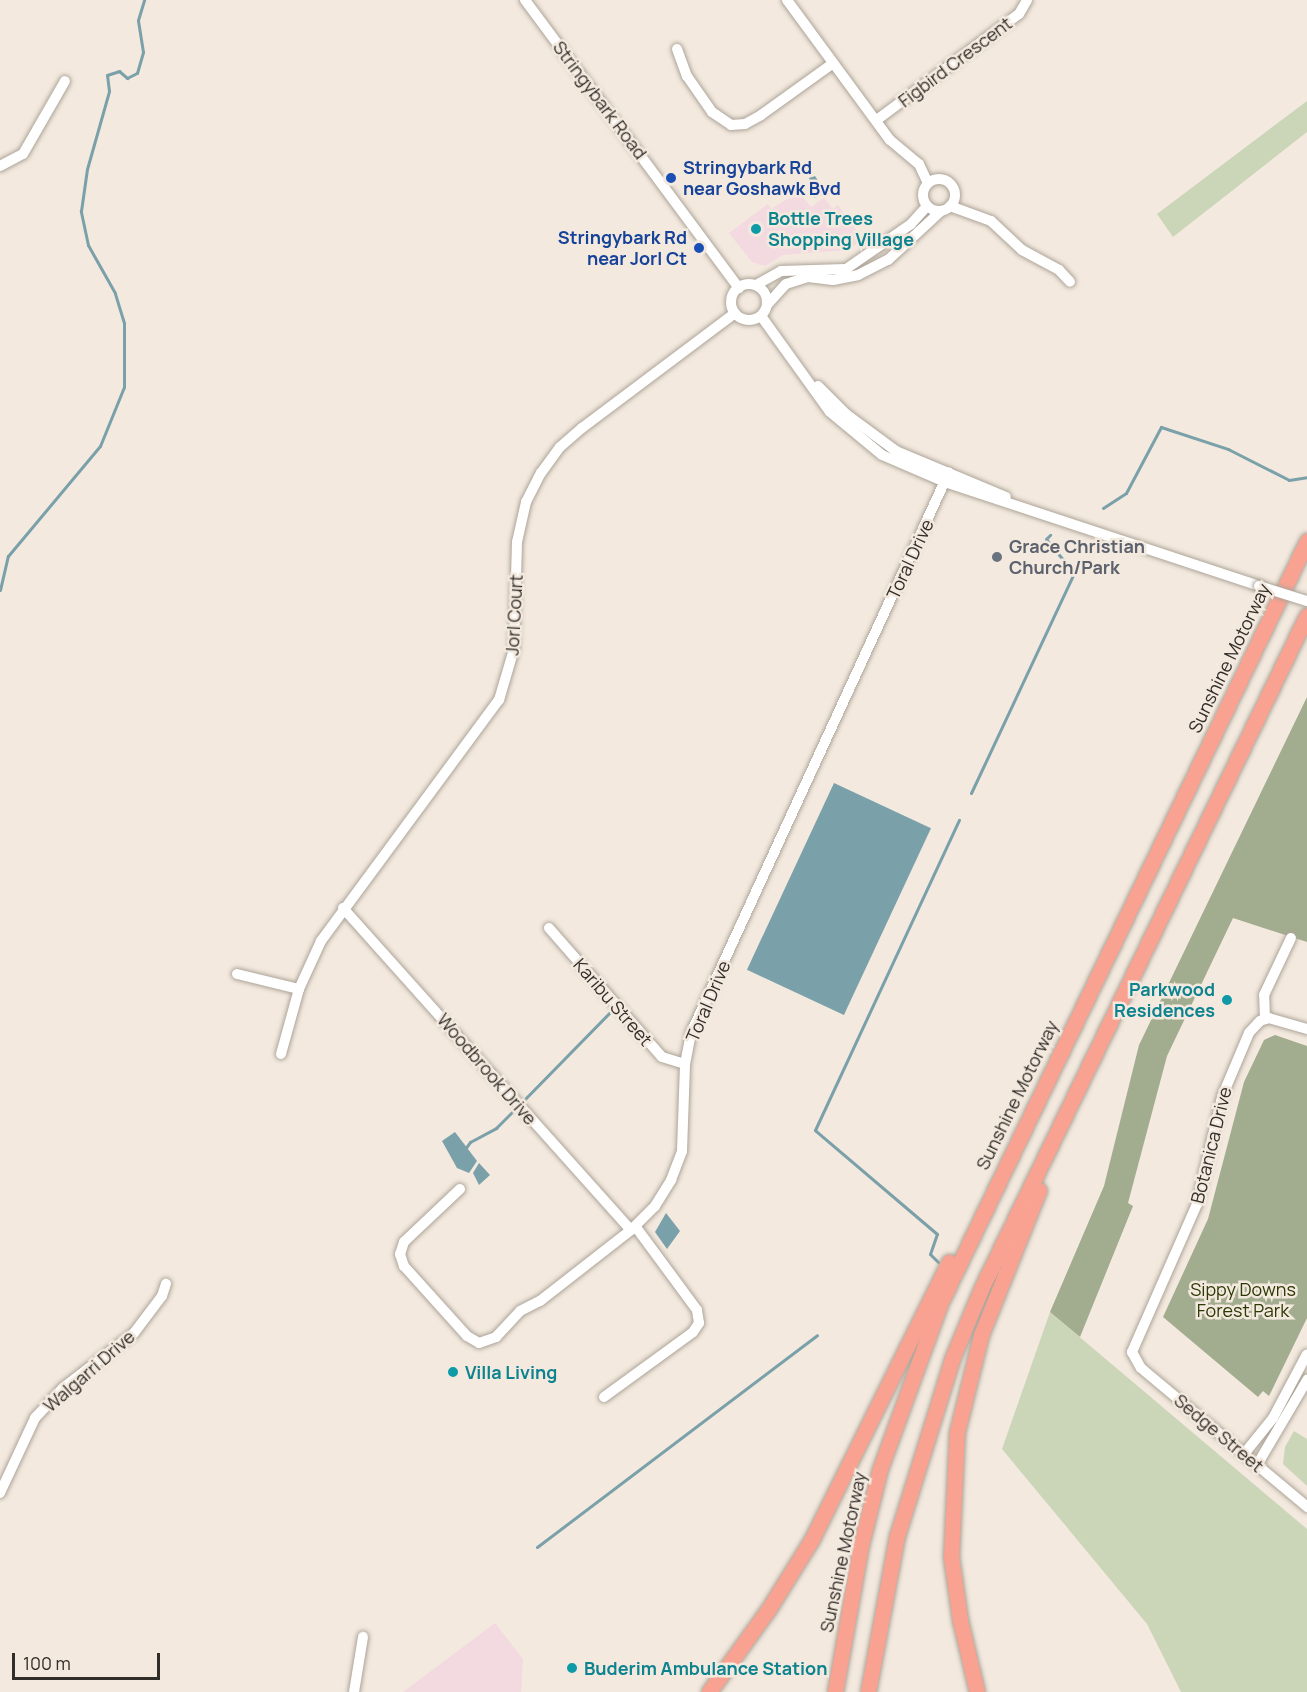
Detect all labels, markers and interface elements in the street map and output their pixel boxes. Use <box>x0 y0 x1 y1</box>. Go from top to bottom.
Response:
street label: Figbird Crescent <box>894 12 1016 112</box>
street label: Stringybark Road <box>549 37 651 163</box>
place label: Stringybark Rd near Goshawk Bvd <box>683 157 841 200</box>
marker: Stringybark Rd near Goshawk Bvd <box>664 171 678 185</box>
place label: Bottle Trees Shopping Village <box>768 208 914 250</box>
marker: Bottle Trees Shopping Village <box>749 222 763 236</box>
place label: Stringybark Rd near Jorl Ct <box>558 227 687 270</box>
marker: Stringybark Rd near Jorl Ct <box>692 241 706 255</box>
street label: Toral Drive <box>882 515 938 603</box>
place label: Grace Christian Church/Park <box>1009 536 1145 578</box>
marker: Grace Christian Church/Park <box>990 550 1004 564</box>
street label: Jorl Court <box>501 574 527 656</box>
street label: Sunshine Motorway <box>1183 580 1275 736</box>
street label: Karibu Street <box>569 954 657 1050</box>
street label: Toral Drive <box>681 957 735 1045</box>
place label: Parkwood Residences <box>1114 979 1215 1022</box>
marker: Parkwood Residences <box>1220 993 1234 1007</box>
street label: Woodbrook Drive <box>433 1009 541 1129</box>
street label: Sunshine Motorway <box>971 1017 1063 1173</box>
street label: Botanica Drive <box>1186 1084 1236 1206</box>
park label: Sippy Downs Forest Park <box>1190 1279 1296 1322</box>
street label: Walgarri Drive <box>39 1326 139 1416</box>
place label: Villa Living <box>465 1361 557 1383</box>
marker: Villa Living <box>446 1365 460 1379</box>
street label: Sedge Street <box>1170 1389 1268 1477</box>
street label: Sunshine Motorway <box>815 1470 871 1634</box>
scale bar <box>15 1641 164 1679</box>
text: 100 m <box>23 1651 71 1675</box>
place label: Buderim Ambulance Station <box>584 1657 827 1679</box>
marker: Buderim Ambulance Station <box>565 1661 579 1675</box>

